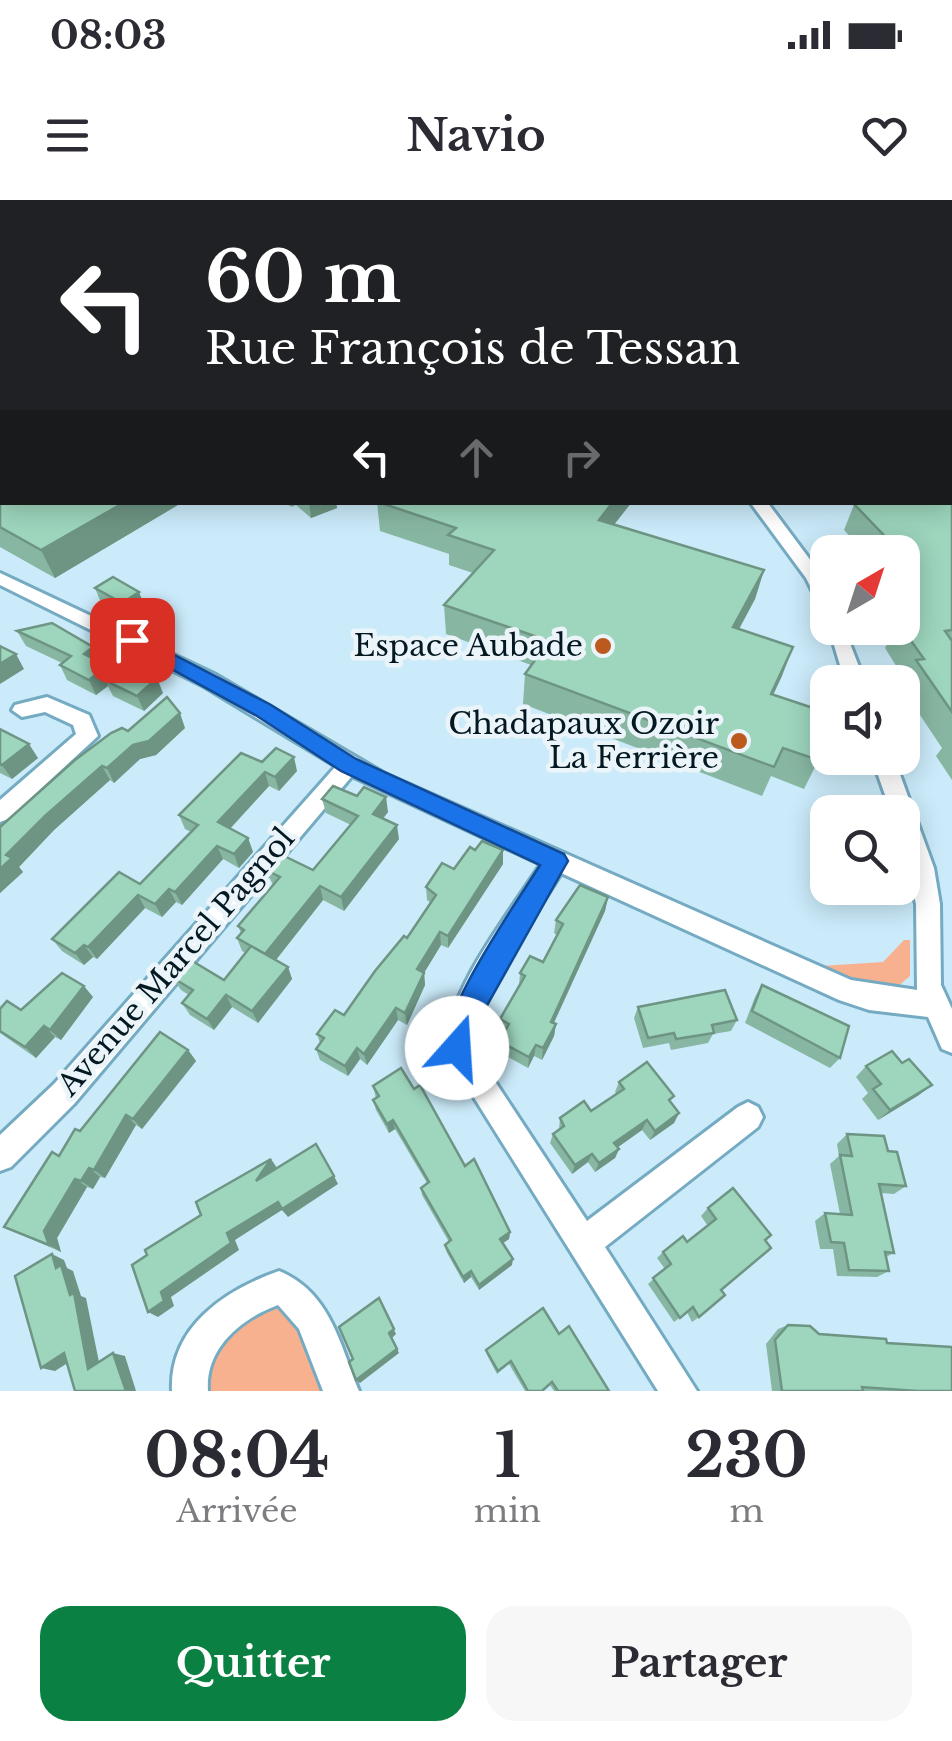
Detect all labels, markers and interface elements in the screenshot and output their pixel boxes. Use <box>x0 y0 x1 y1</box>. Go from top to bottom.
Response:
text: 08:03 <box>50 12 167 59</box>
text: Navio <box>406 107 546 163</box>
icon: menu <box>40 108 95 163</box>
icon: heart <box>857 108 912 163</box>
text: 60 m <box>205 234 401 321</box>
icon: left <box>40 240 170 370</box>
text: Rue François de Tessan <box>205 320 740 376</box>
icon: left <box>344 430 399 485</box>
icon: ahead <box>449 430 504 485</box>
icon: right <box>554 430 609 485</box>
north arrow <box>810 535 920 645</box>
map controls <box>810 535 920 905</box>
pin <box>90 598 175 683</box>
icon: arrive <box>105 613 160 668</box>
place label: Espace Aubade <box>353 627 583 664</box>
marker: Espace Aubade <box>592 635 614 657</box>
button: sound <box>810 665 920 775</box>
place label: Chadapaux Ozoir La Ferrière <box>448 705 720 776</box>
marker: Chadapaux Ozoir La Ferrière <box>728 730 750 752</box>
button: search <box>810 795 920 905</box>
street label: Avenue Marcel Pagnol <box>49 820 302 1104</box>
position arrow <box>405 996 509 1100</box>
text: 08:04 <box>144 1419 330 1493</box>
text: 1 <box>494 1419 521 1493</box>
text: 230 <box>685 1419 808 1493</box>
text: Arrivée <box>176 1491 298 1531</box>
text: min <box>474 1491 541 1531</box>
text: m <box>729 1491 764 1531</box>
button: Quitter <box>40 1606 466 1721</box>
button: Partager <box>486 1606 912 1721</box>

